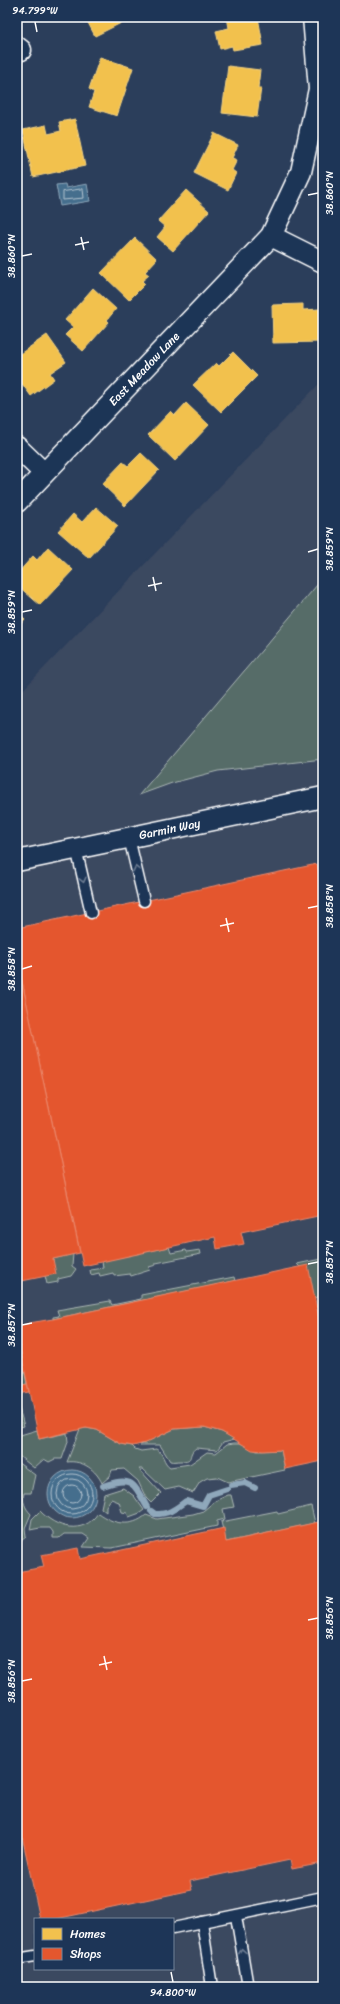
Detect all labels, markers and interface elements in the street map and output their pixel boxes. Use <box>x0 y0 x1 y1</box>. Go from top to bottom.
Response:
text: 94.799°W <box>12 2 58 20</box>
text: 38.860°N <box>321 171 339 215</box>
text: 38.860°N <box>3 234 21 278</box>
street label: East Meadow Lane <box>103 326 185 411</box>
text: 38.859°N <box>321 527 339 571</box>
text: 38.859°N <box>3 590 21 634</box>
street label: Garmin Way <box>137 812 203 846</box>
one-way arrow <box>132 866 141 873</box>
one-way arrow <box>79 877 87 884</box>
text: 38.858°N <box>321 884 339 928</box>
text: 38.858°N <box>3 947 21 991</box>
text: 38.857°N <box>321 1240 339 1284</box>
text: 38.857°N <box>3 1303 21 1347</box>
text: 38.856°N <box>321 1596 339 1640</box>
text: 38.856°N <box>3 1659 21 1703</box>
legend <box>34 1918 174 1970</box>
text: Homes <box>70 1923 106 1945</box>
text: Shops <box>70 1943 101 1965</box>
one-way arrow <box>238 1948 247 1954</box>
text: 94.800°W <box>150 1984 196 2002</box>

